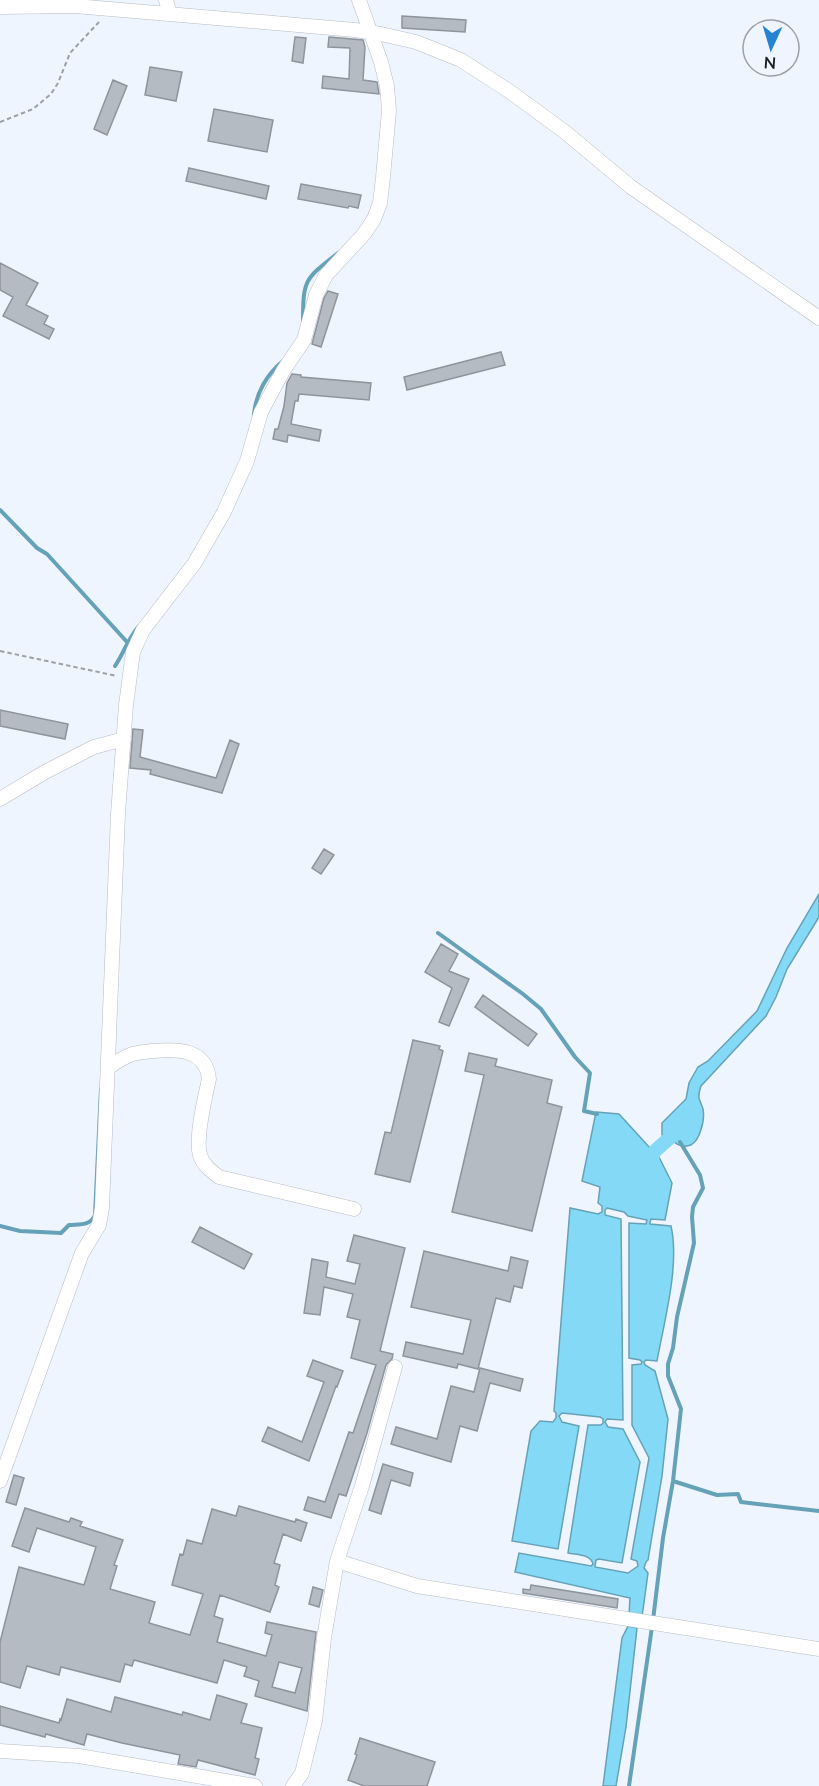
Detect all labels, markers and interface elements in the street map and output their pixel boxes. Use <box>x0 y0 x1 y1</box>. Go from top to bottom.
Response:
north arrow <box>741 18 801 78</box>
text: N <box>763 54 777 73</box>

